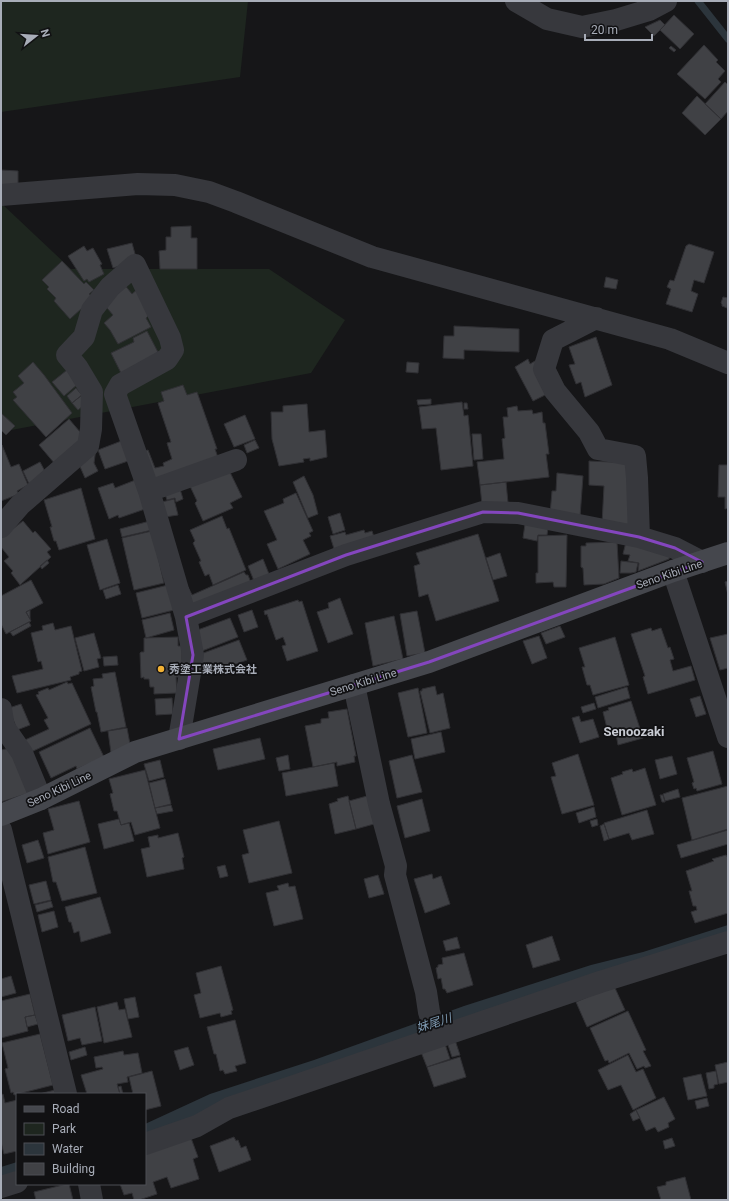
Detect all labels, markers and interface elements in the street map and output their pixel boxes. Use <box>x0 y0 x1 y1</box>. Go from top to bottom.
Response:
north arrow <box>16 16 56 56</box>
scale bar <box>585 16 652 42</box>
text: 20 m <box>591 23 618 37</box>
text: N <box>38 28 53 39</box>
street label: Seno Kibi Line <box>634 557 704 592</box>
place label: 秀塗工業株式会社 <box>169 663 257 676</box>
marker: 秀塗工業株式会社 <box>156 664 166 674</box>
street label: Seno Kibi Line <box>328 666 398 699</box>
district label: Senoozaki <box>604 724 664 739</box>
street label: Seno Kibi Line <box>25 769 93 810</box>
water label: 妹尾川 <box>415 1010 455 1035</box>
legend <box>16 1093 146 1185</box>
text: Road <box>52 1102 80 1116</box>
text: Park <box>52 1122 77 1136</box>
text: Water <box>52 1142 83 1156</box>
text: Building <box>52 1162 95 1176</box>

